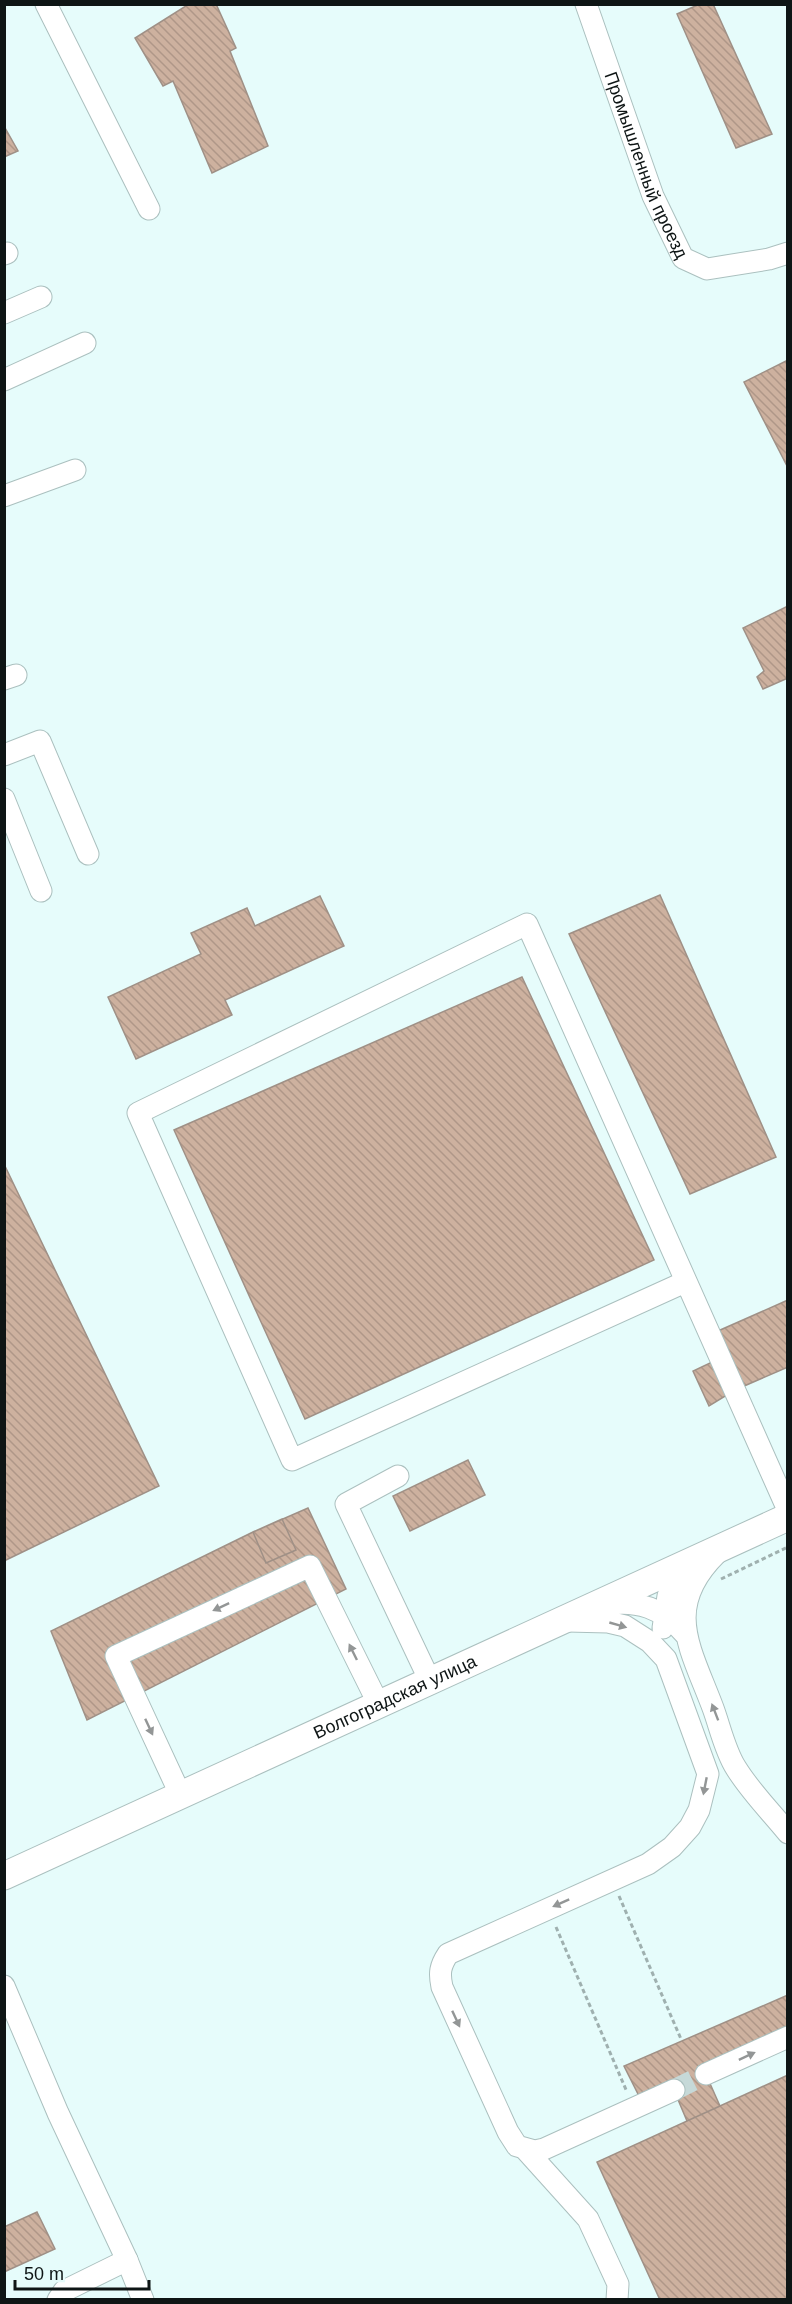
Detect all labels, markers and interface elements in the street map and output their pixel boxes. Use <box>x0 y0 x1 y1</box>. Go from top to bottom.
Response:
street label: Промышленный проезд <box>600 69 692 262</box>
one-way arrow <box>213 1603 230 1612</box>
one-way arrow <box>609 1621 627 1630</box>
one-way arrow <box>348 1644 358 1661</box>
street label: Волгоградская улица <box>310 1651 481 1743</box>
one-way arrow <box>709 1703 719 1721</box>
one-way arrow <box>144 1719 154 1737</box>
one-way arrow <box>700 1777 709 1796</box>
one-way arrow <box>552 1898 570 1908</box>
one-way arrow <box>452 2011 461 2028</box>
one-way arrow <box>738 2051 755 2060</box>
scale bar <box>15 2253 148 2291</box>
text: 50 m <box>24 2264 64 2284</box>

